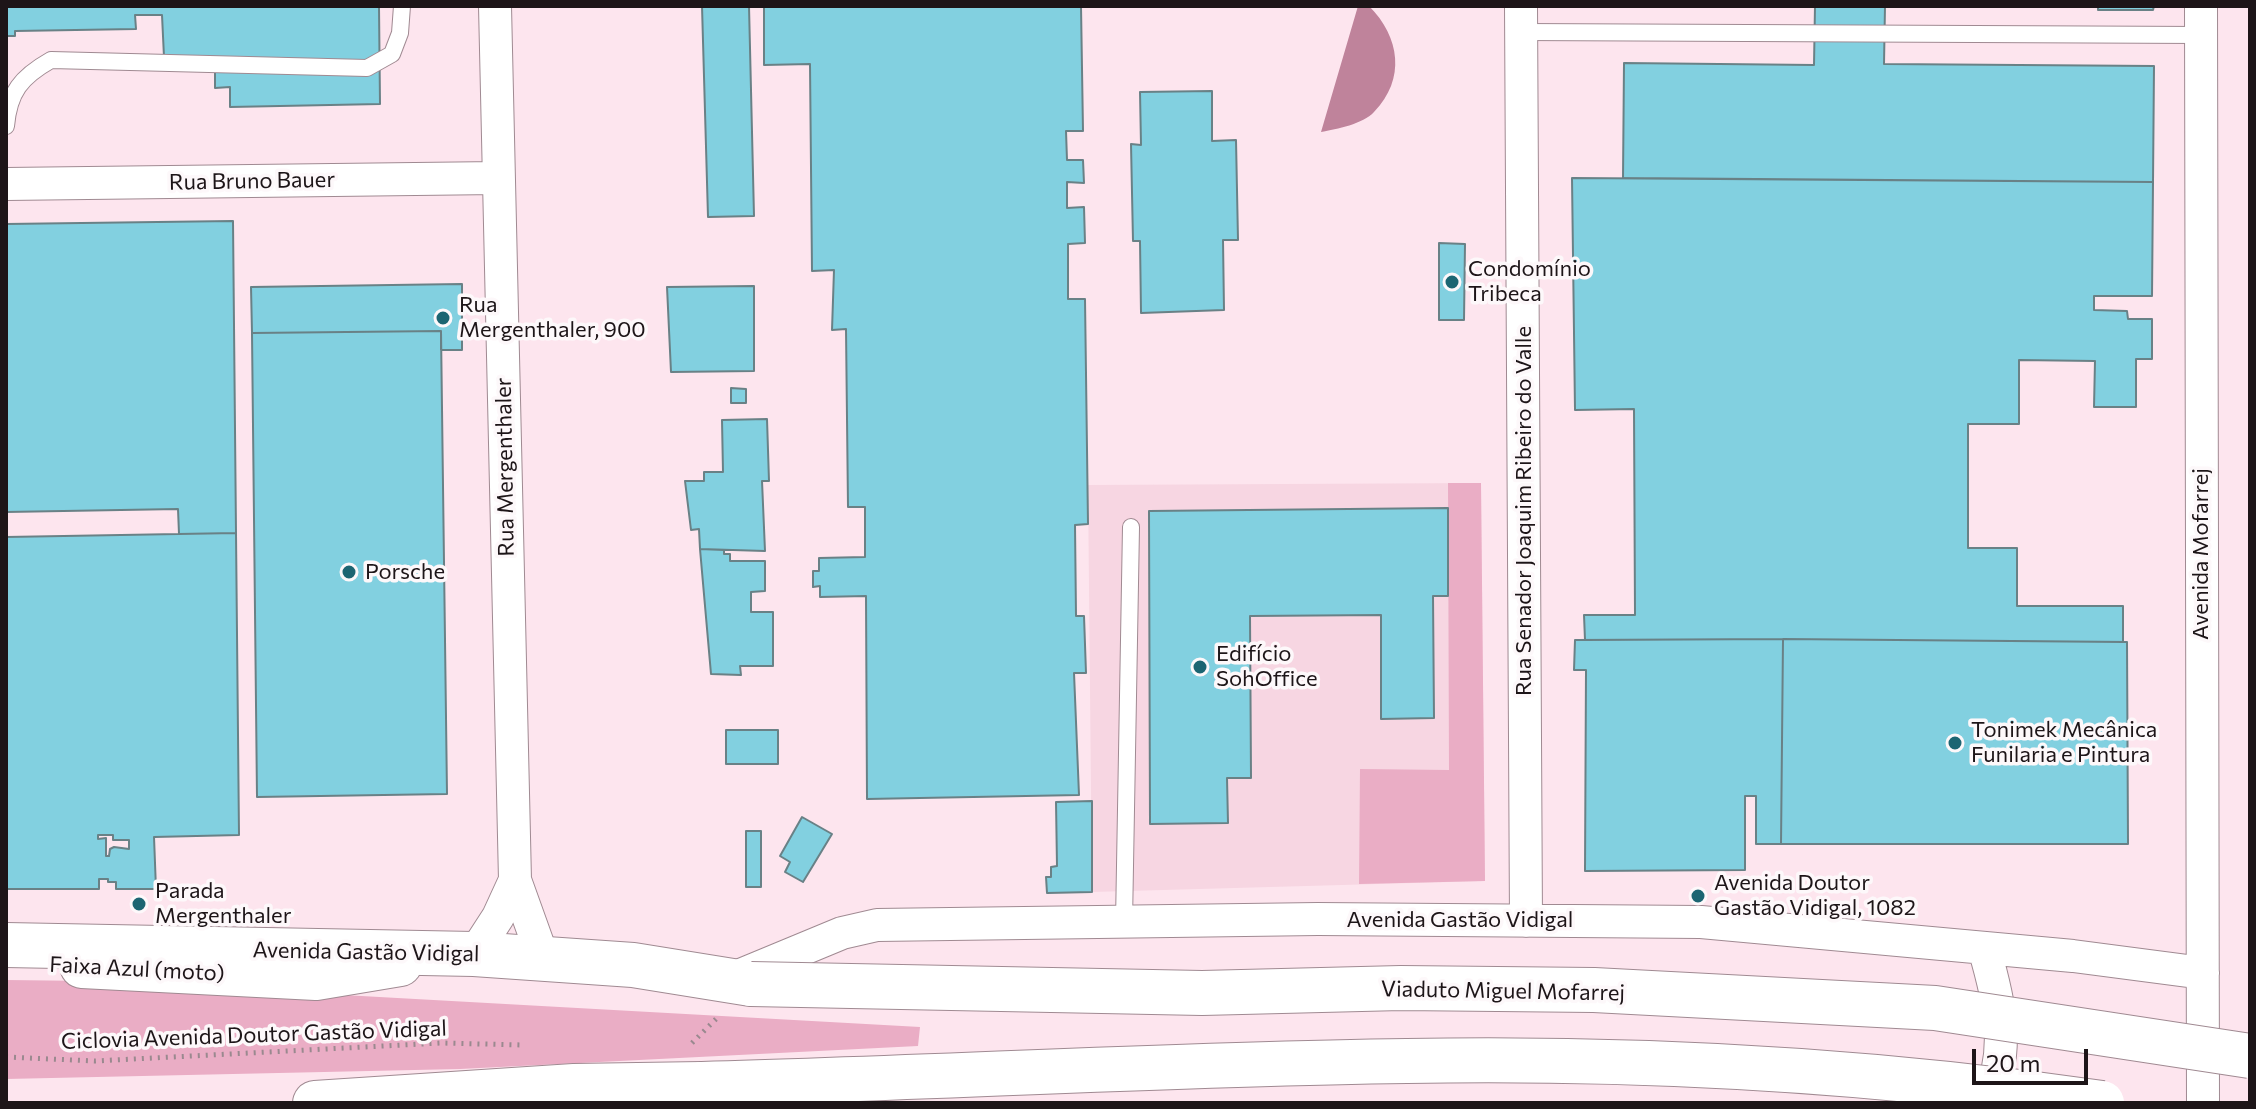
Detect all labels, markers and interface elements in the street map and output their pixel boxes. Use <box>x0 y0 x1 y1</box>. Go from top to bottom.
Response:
street label: Rua Bruno Bauer <box>169 166 335 196</box>
place label: Condomínio Tribeca <box>1468 256 1591 308</box>
marker: Condomínio Tribeca <box>1443 273 1461 291</box>
place label: Rua Mergenthaler, 900 <box>459 292 646 344</box>
marker: Rua Mergenthaler, 900 <box>434 309 452 327</box>
street label: Rua Senador Joaquim Ribeiro do Valle <box>1511 326 1537 696</box>
street label: Rua Mergenthaler <box>490 377 520 557</box>
street label: Avenida Mofarrej <box>2188 468 2214 640</box>
place label: Porsche <box>365 559 445 585</box>
marker: Porsche <box>340 563 358 581</box>
place label: Edifício SohOffice <box>1216 641 1318 692</box>
marker: Edifício SohOffice <box>1191 658 1209 676</box>
place label: Tonimek Mecânica Funilaria e Pintura <box>1971 717 2157 768</box>
marker: Tonimek Mecânica Funilaria e Pintura <box>1946 734 1964 752</box>
place label: Avenida Doutor Gastão Vidigal, 1082 <box>1714 870 1916 922</box>
place label: Parada Mergenthaler <box>155 878 291 930</box>
marker: Avenida Doutor Gastão Vidigal, 1082 <box>1689 887 1707 905</box>
marker: Parada Mergenthaler <box>130 895 148 913</box>
street label: Avenida Gastão Vidigal <box>1347 907 1573 933</box>
street label: Avenida Gastão Vidigal <box>252 937 480 967</box>
street label: Faixa Azul (moto) <box>49 951 225 987</box>
street label: Viaduto Miguel Mofarrej <box>1381 976 1625 1006</box>
street label: Ciclovia Avenida Doutor Gastão Vidigal <box>61 1015 447 1055</box>
scale bar <box>1976 1033 2092 1083</box>
text: 20 m <box>1986 1048 2040 1077</box>

